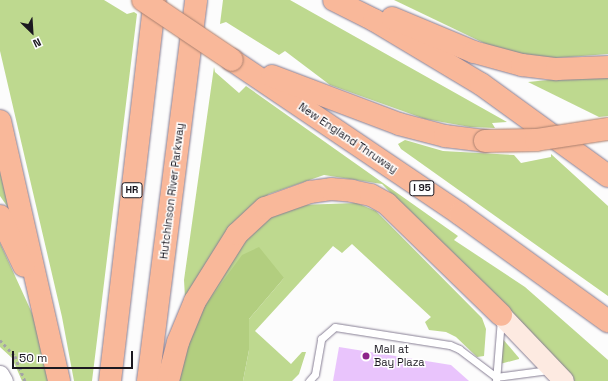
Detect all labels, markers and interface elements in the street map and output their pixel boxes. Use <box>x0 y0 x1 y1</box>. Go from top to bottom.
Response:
north arrow <box>12 12 52 52</box>
text: N <box>31 35 43 51</box>
street label: New England Thruway <box>296 100 400 176</box>
street label: Hutchinson River Parkway <box>157 122 187 260</box>
road number: I 95 <box>409 180 435 196</box>
road number: HR <box>121 182 143 198</box>
scale bar <box>14 343 135 369</box>
place label: Mall at Bay Plaza <box>374 343 425 369</box>
text: 50 m <box>19 350 47 366</box>
marker: Mall at Bay Plaza <box>361 351 371 361</box>

